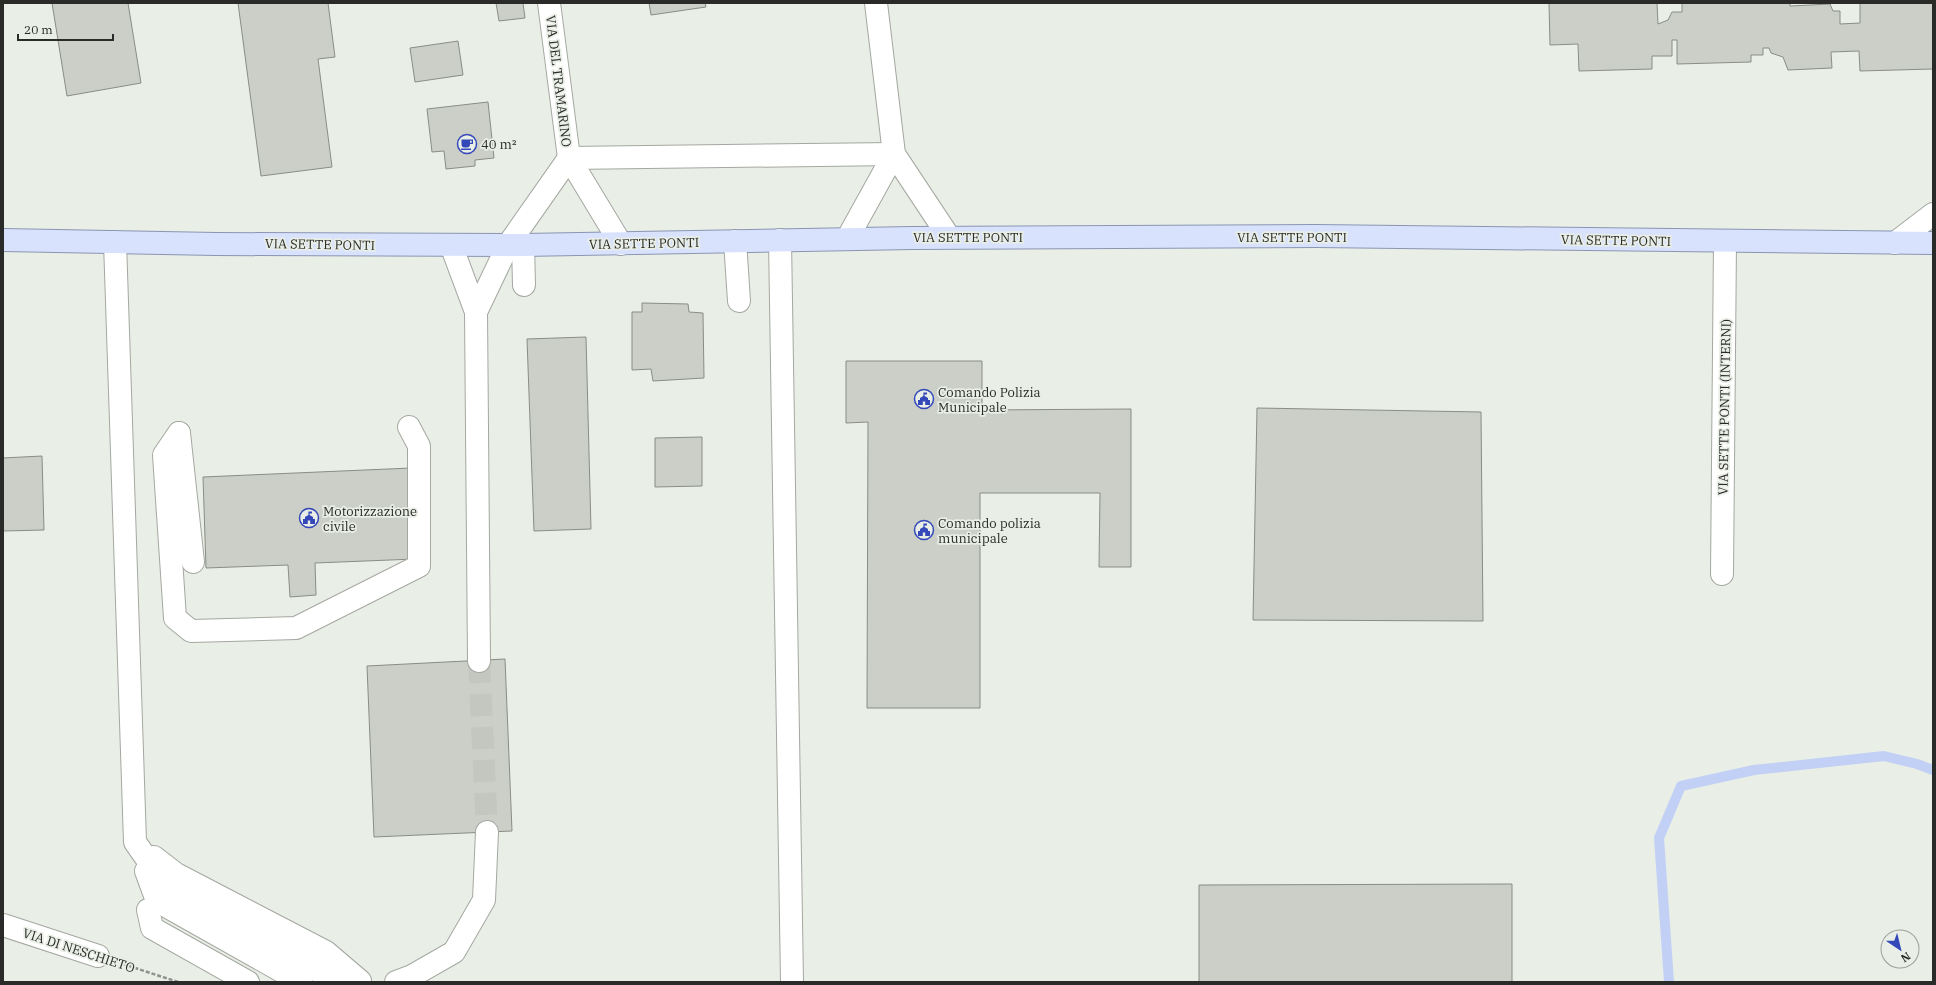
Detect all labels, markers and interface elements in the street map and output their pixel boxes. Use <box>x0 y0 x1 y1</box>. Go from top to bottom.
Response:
street label: VIA DEL TRAMARINO <box>542 14 575 148</box>
scale bar <box>18 16 113 42</box>
text: 20 m <box>24 22 53 37</box>
cafe icon: 40 m² <box>456 133 478 155</box>
place label: 40 m² <box>481 136 517 153</box>
street label: VIA SETTE PONTI <box>913 229 1023 246</box>
street label: VIA SETTE PONTI <box>1237 229 1347 246</box>
street label: VIA SETTE PONTI <box>1561 231 1671 250</box>
street label: VIA SETTE PONTI <box>589 234 699 253</box>
street label: VIA SETTE PONTI <box>265 235 375 254</box>
street label: VIA SETTE PONTI (INTERNI) <box>1714 319 1735 495</box>
place label: Comando Polizia Municipale <box>938 384 1041 416</box>
public building icon: Comando Polizia Municipale <box>913 388 935 410</box>
place label: Motorizzazione civile <box>323 503 417 535</box>
public building icon: Motorizzazione civile <box>298 507 320 529</box>
place label: Comando polizia municipale <box>938 515 1041 547</box>
public building icon: Comando polizia municipale <box>913 519 935 541</box>
street label: VIA DI NESCHIETO <box>21 924 137 977</box>
north arrow <box>1880 929 1920 969</box>
text: N <box>1898 949 1913 966</box>

